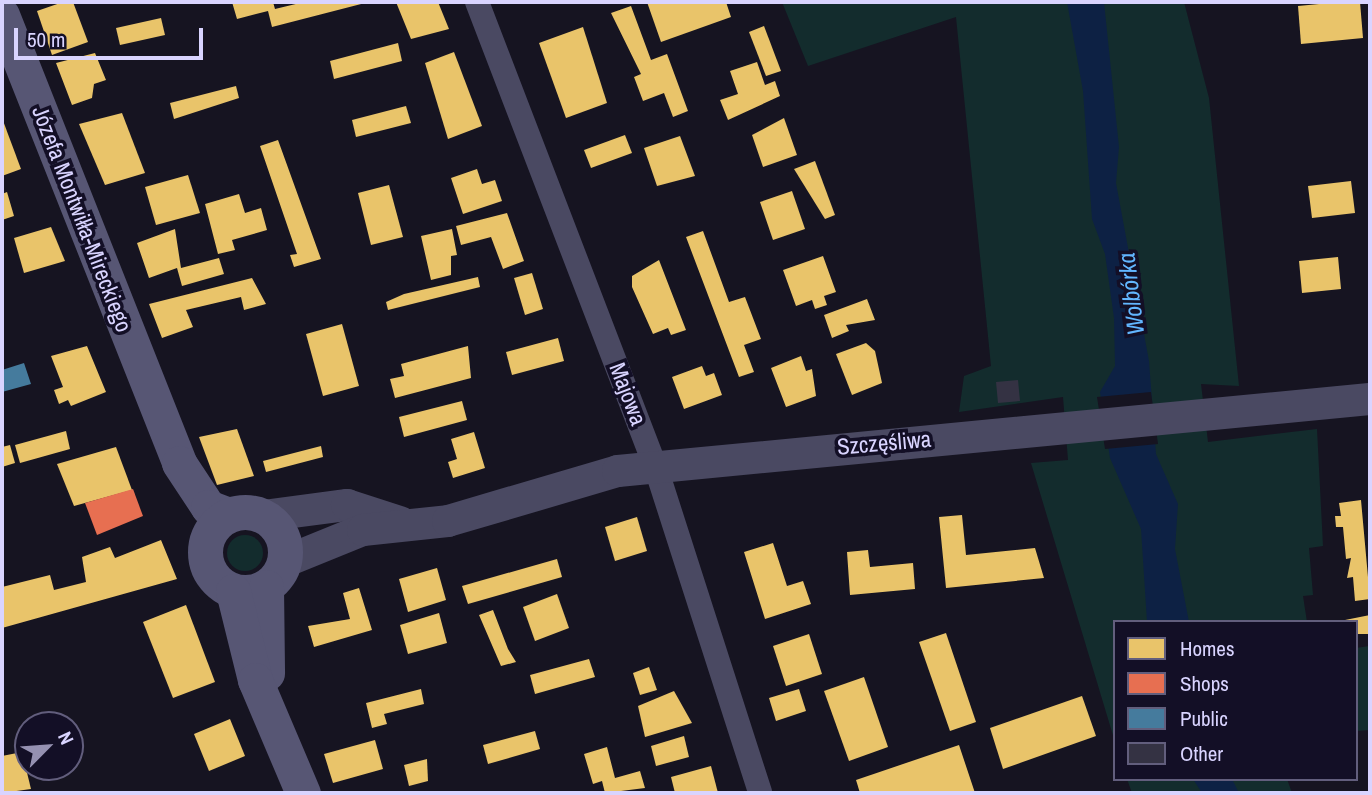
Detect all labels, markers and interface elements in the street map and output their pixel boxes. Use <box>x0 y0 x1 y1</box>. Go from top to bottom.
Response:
scale bar <box>18 14 206 58</box>
text: 50 m <box>27 25 65 54</box>
street label: Józefa Montwiłła-Mireckiego <box>26 102 138 336</box>
water label: Wolbórka <box>1112 251 1150 337</box>
street label: Majowa <box>603 359 653 429</box>
street label: Szczęśliwa <box>836 425 932 461</box>
legend <box>1113 620 1358 781</box>
text: Homes <box>1180 634 1235 663</box>
text: Shops <box>1180 669 1229 698</box>
text: Public <box>1180 704 1228 733</box>
north arrow <box>14 711 84 781</box>
text: N <box>52 727 80 749</box>
text: Other <box>1180 739 1223 768</box>

